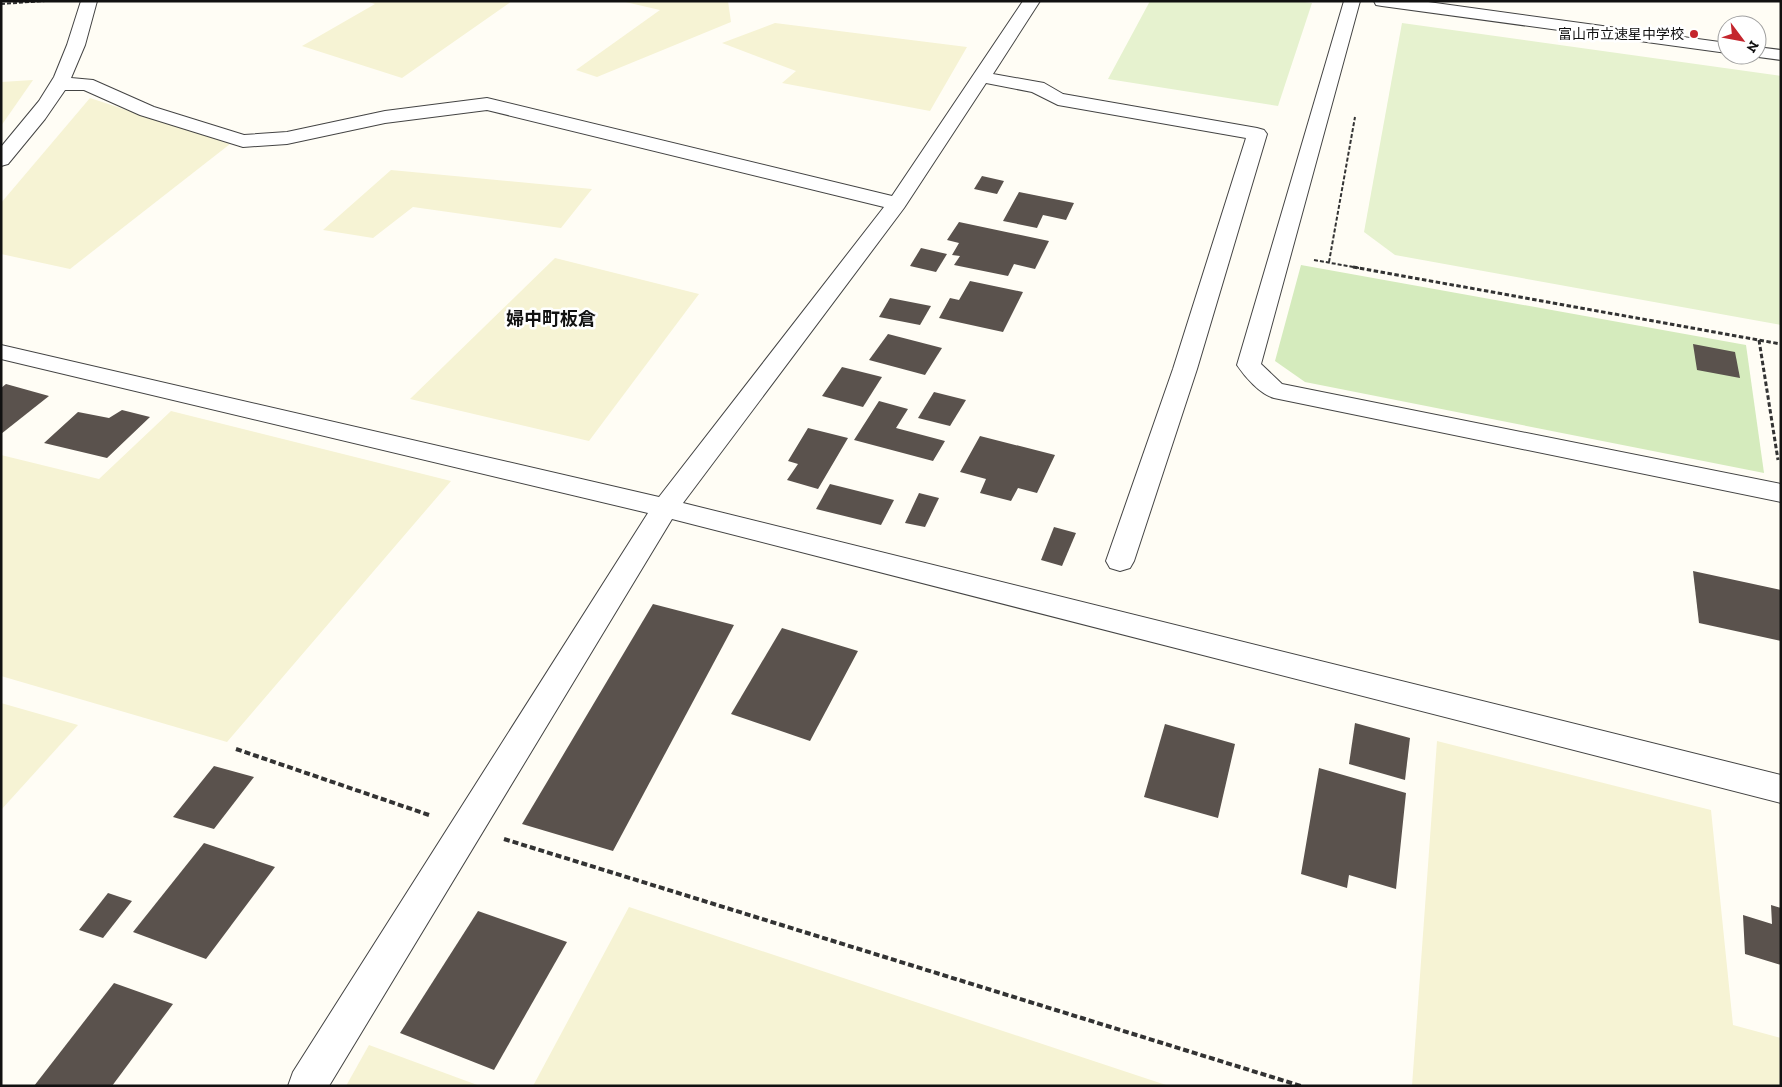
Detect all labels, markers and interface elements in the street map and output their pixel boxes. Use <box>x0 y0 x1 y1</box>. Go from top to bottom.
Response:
north arrow <box>1717 15 1767 65</box>
place label: 富山市立速星中学校 <box>1558 26 1684 43</box>
marker: 富山市立速星中学校 <box>1688 28 1700 40</box>
text: N <box>1742 38 1763 56</box>
district label: 婦中町板倉 <box>506 308 596 330</box>

